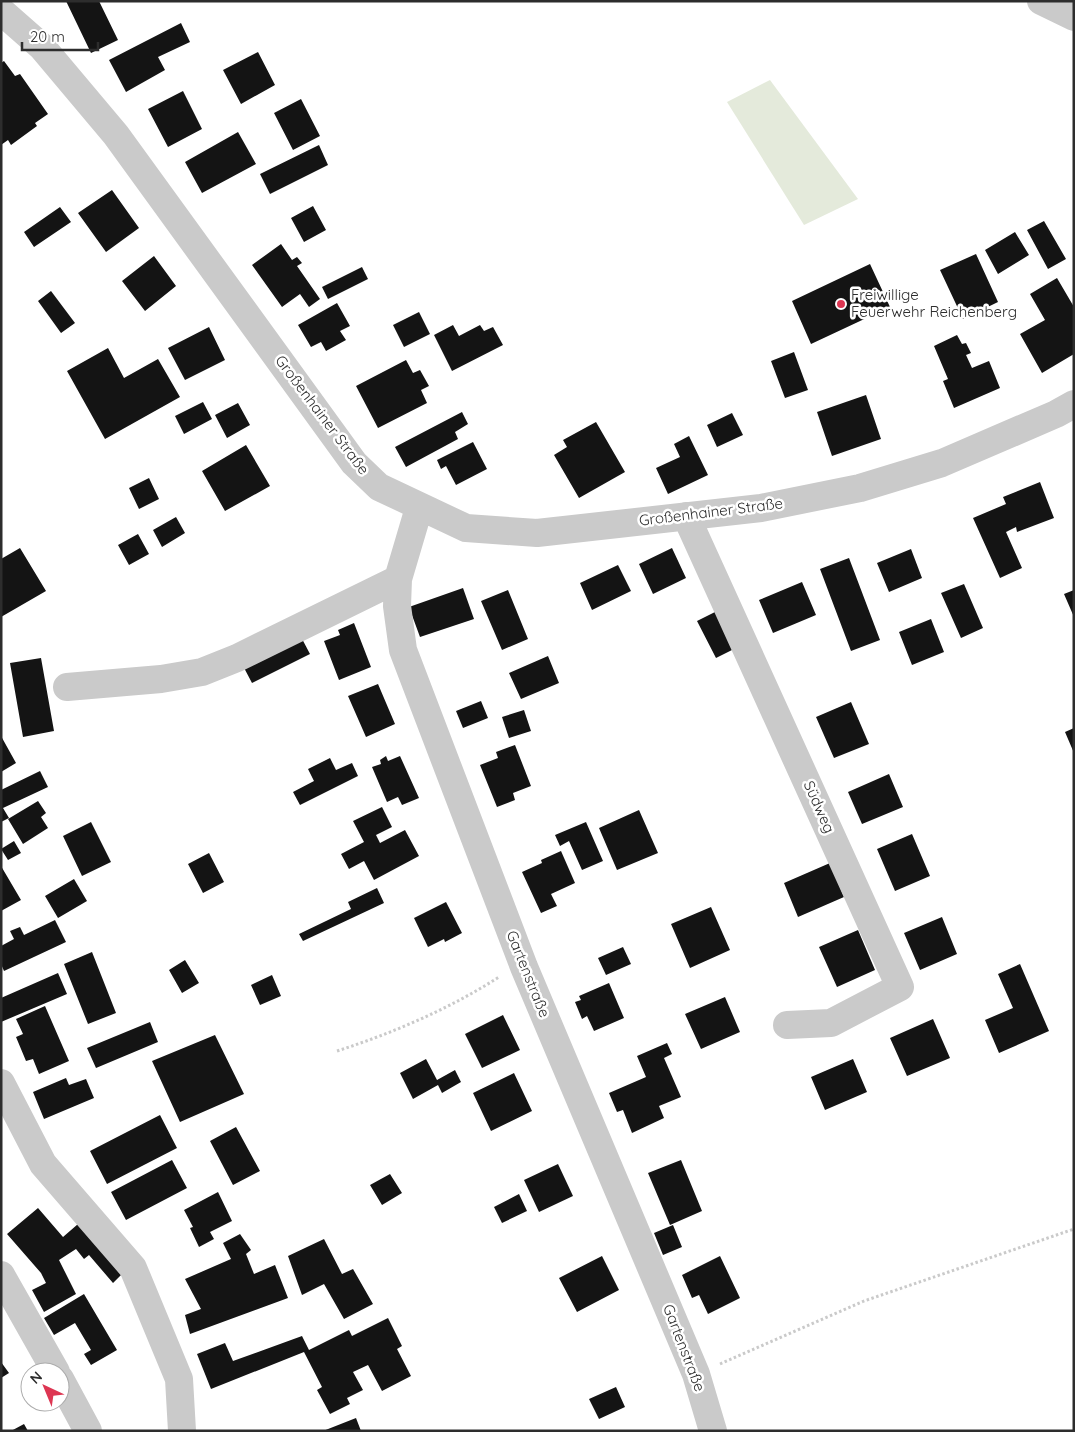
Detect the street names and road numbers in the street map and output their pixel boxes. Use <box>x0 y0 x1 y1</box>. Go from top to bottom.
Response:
street label: Großenhainer Straße <box>271 351 374 478</box>
street label: Großenhainer Straße <box>638 493 784 530</box>
street label: Südweg <box>800 778 839 836</box>
street label: Gartenstraße <box>502 928 555 1020</box>
street label: Gartenstraße <box>659 1301 710 1394</box>

